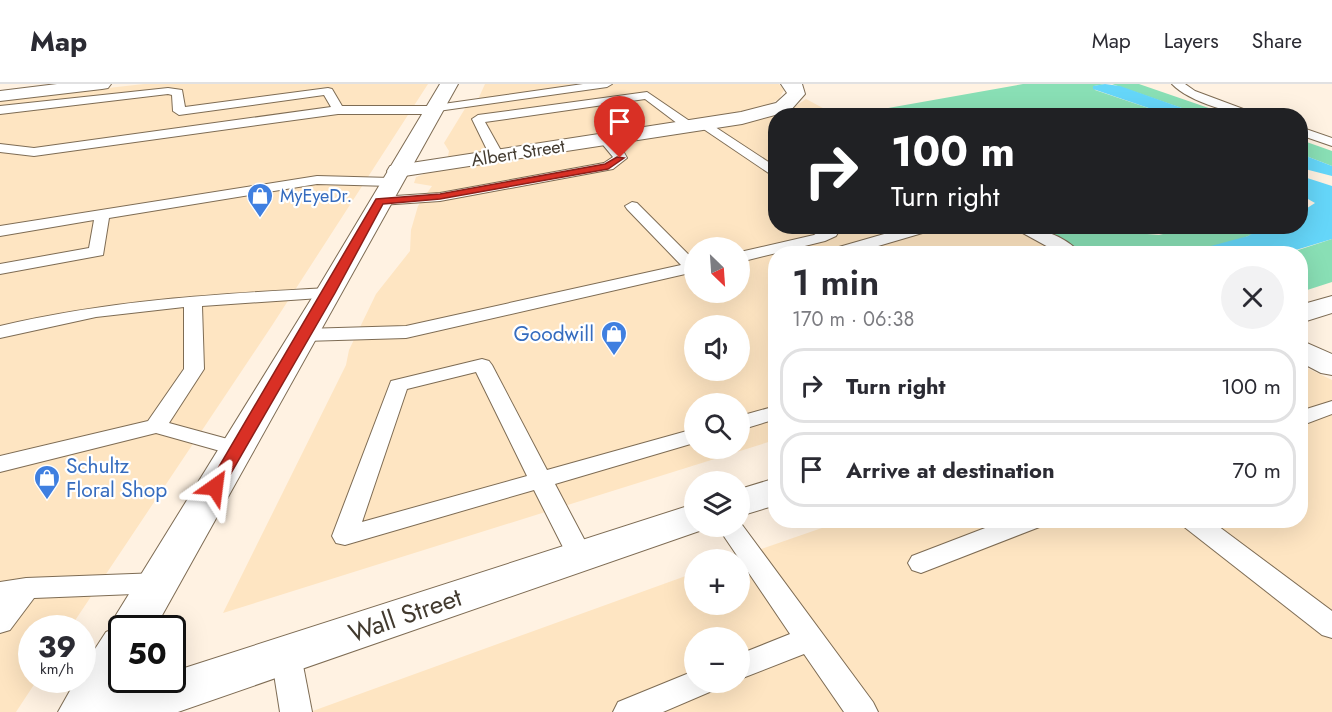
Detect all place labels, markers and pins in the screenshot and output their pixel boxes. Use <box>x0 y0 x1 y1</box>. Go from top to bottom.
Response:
pin <box>594 96 645 158</box>
shop icon: MyEyeDr. <box>245 181 275 219</box>
place label: MyEyeDr. <box>280 183 352 209</box>
place label: Goodwill <box>513 319 594 349</box>
shop icon: Goodwill <box>599 319 629 357</box>
place label: Schultz Floral Shop <box>66 451 167 505</box>
shop icon: Schultz Floral Shop <box>32 463 62 501</box>

